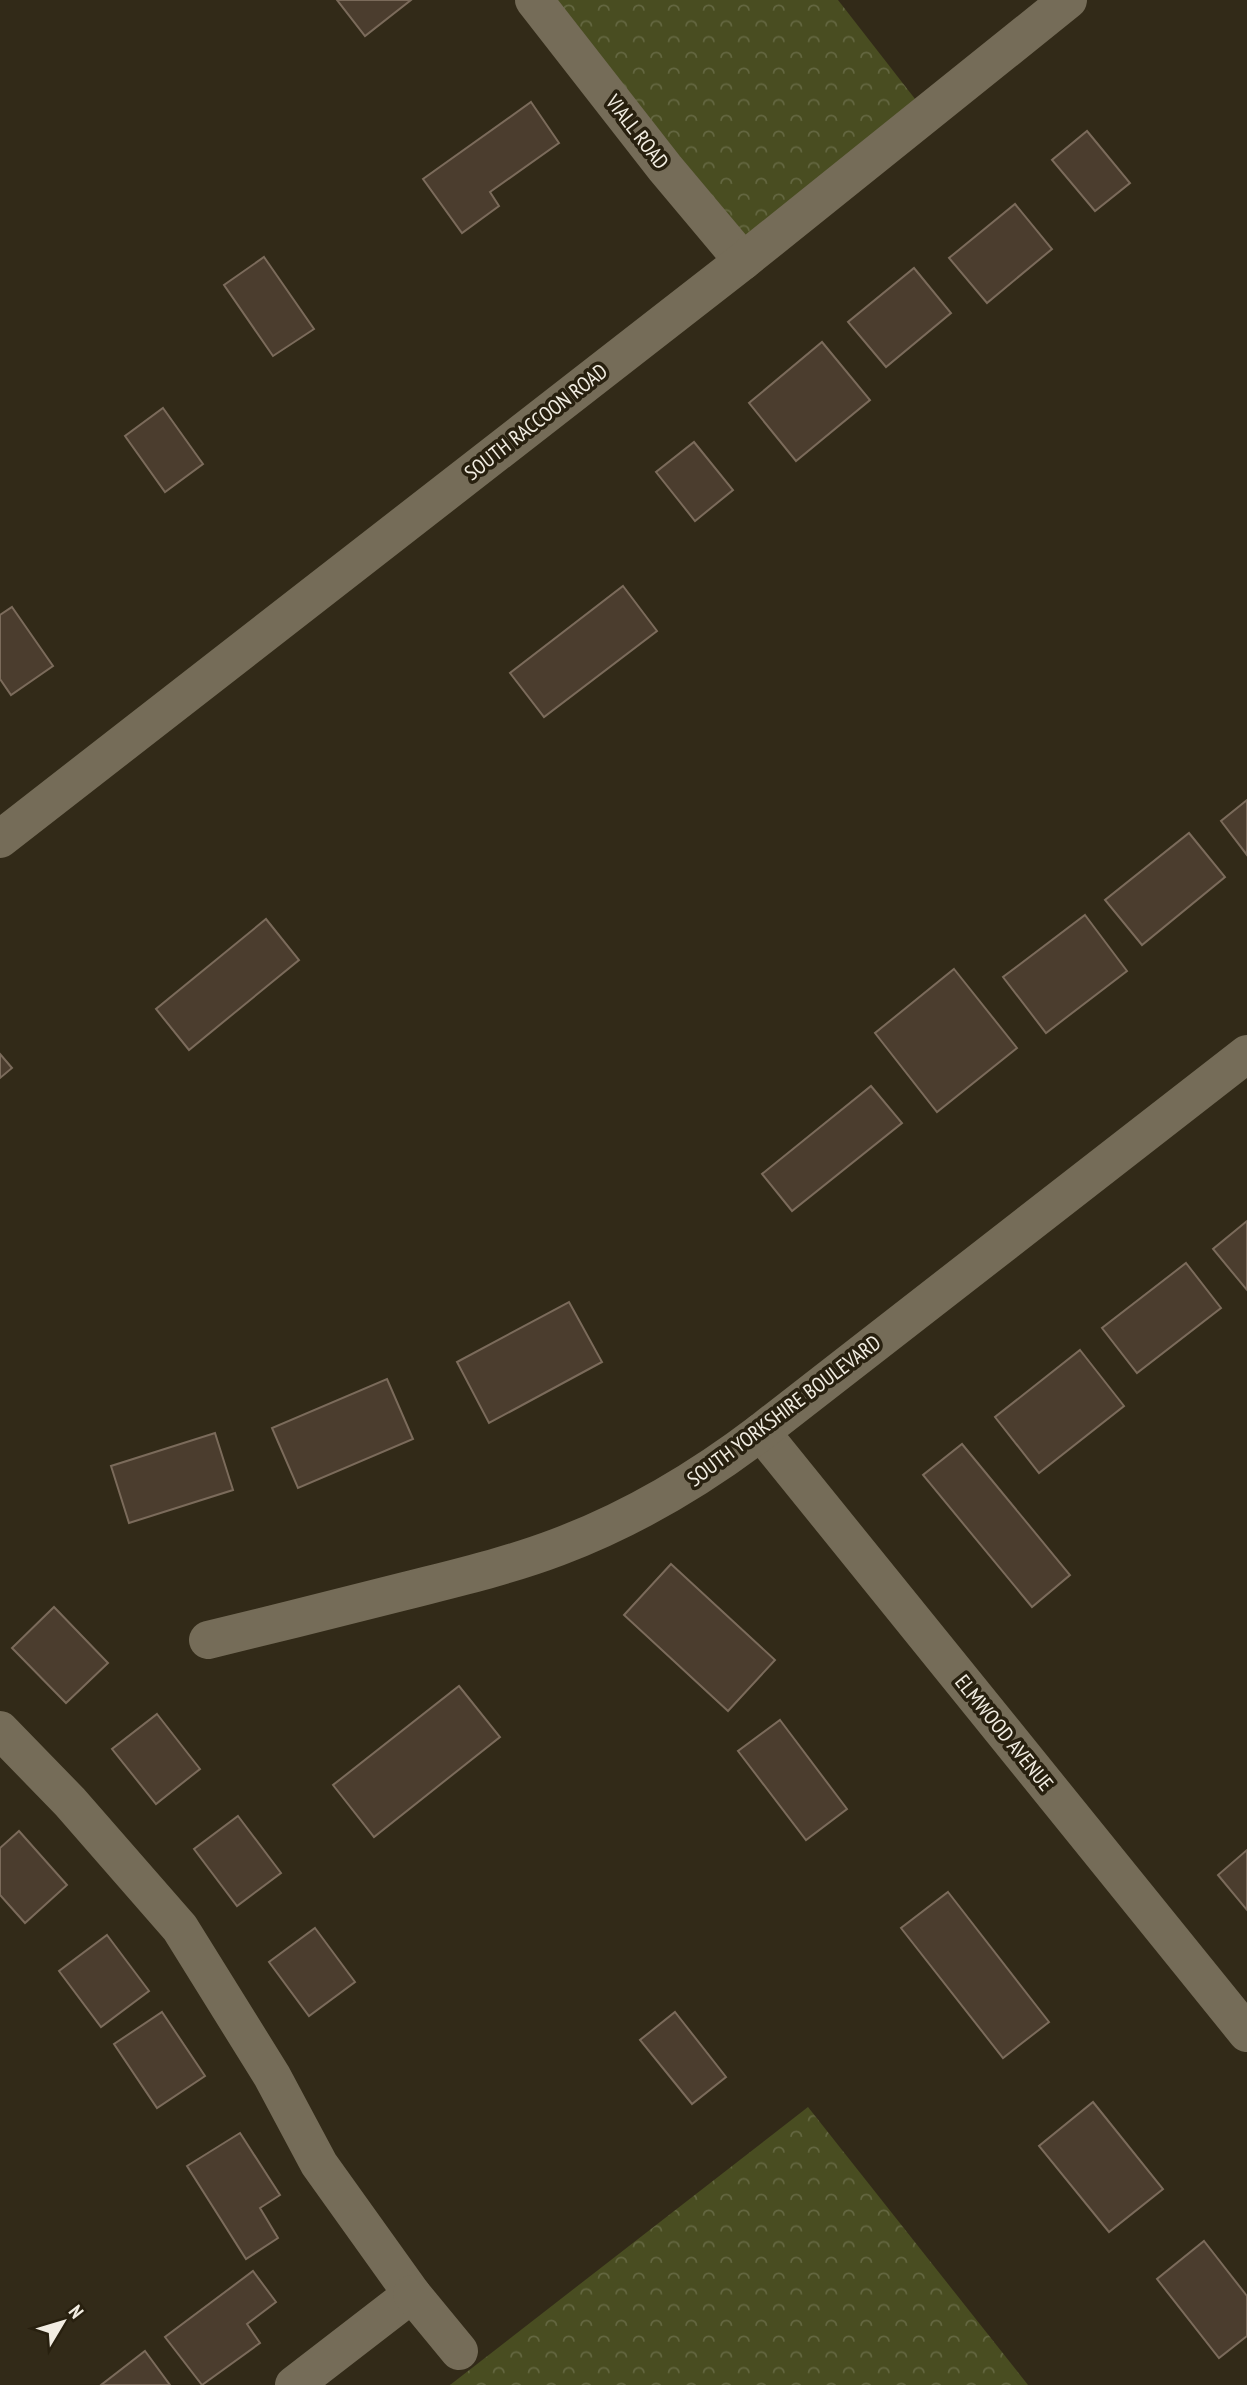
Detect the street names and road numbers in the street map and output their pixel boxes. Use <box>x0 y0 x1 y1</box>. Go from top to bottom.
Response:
street label: VIALL ROAD <box>599 88 675 174</box>
street label: SOUTH RACCOON ROAD <box>459 357 613 486</box>
street label: SOUTH YORKSHIRE BOULEVARD <box>682 1329 886 1492</box>
street label: ELMWOOD AVENUE <box>949 1669 1060 1796</box>

